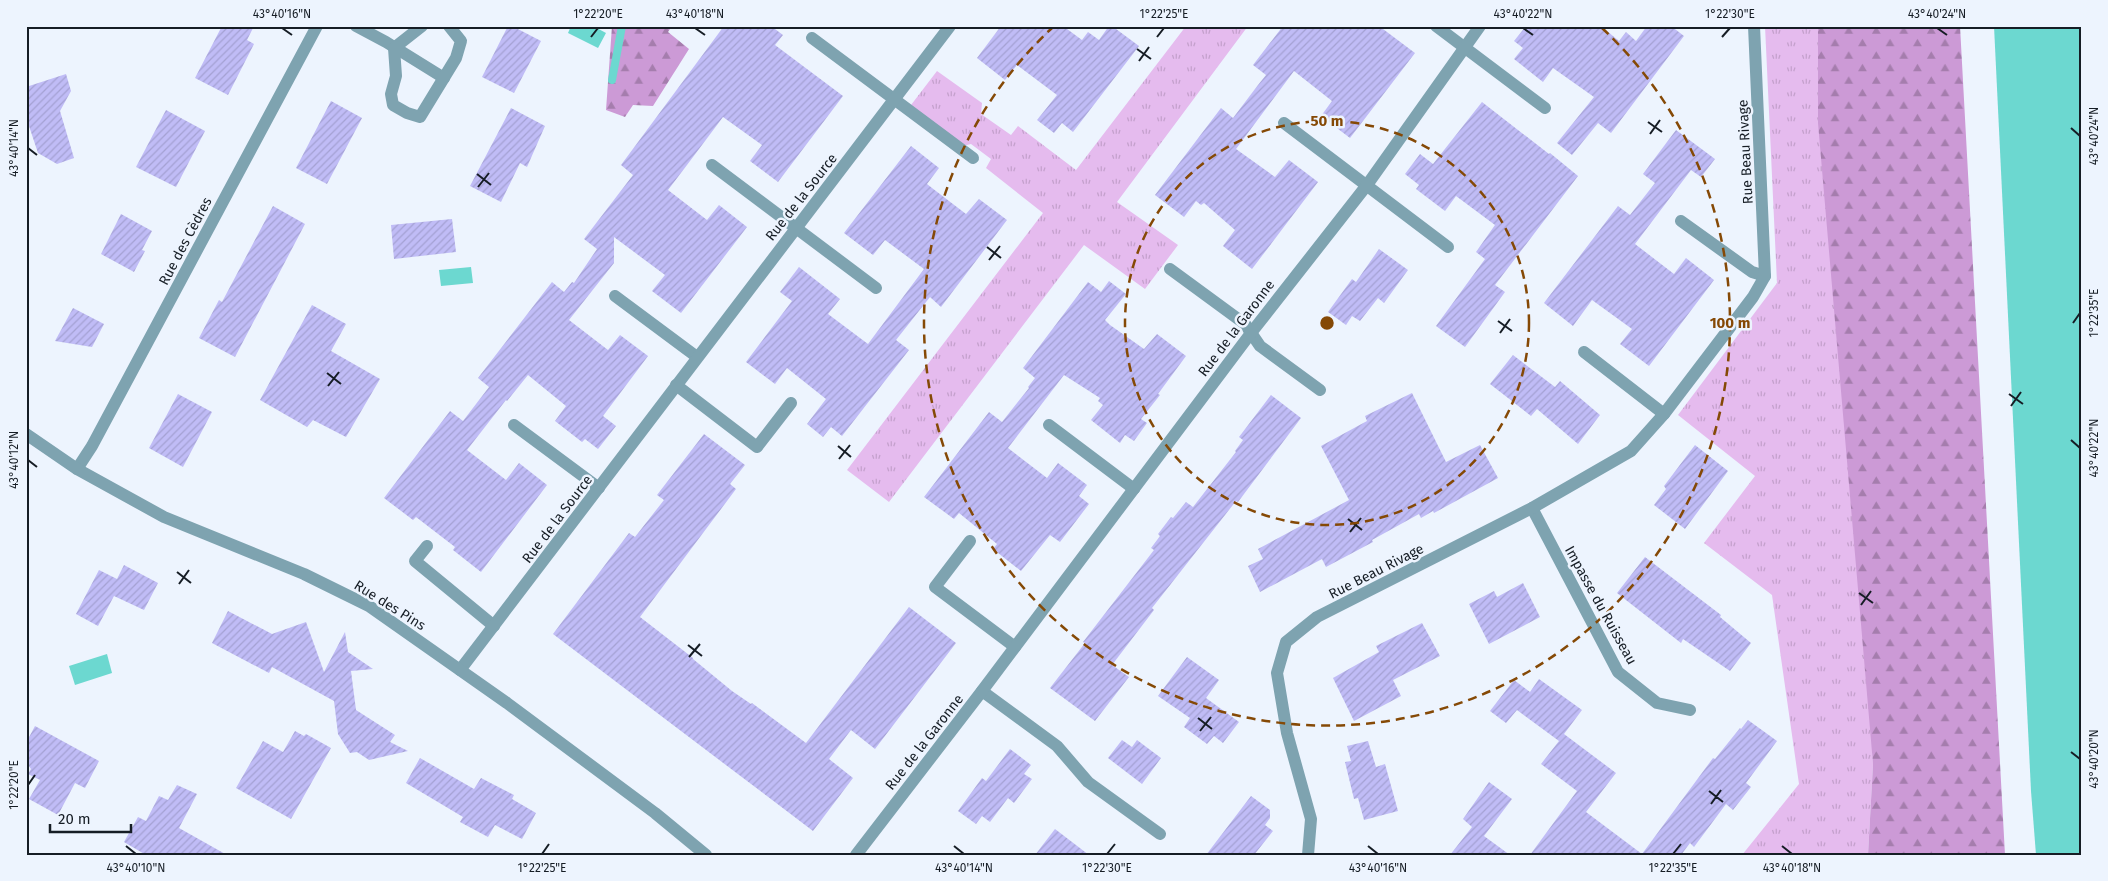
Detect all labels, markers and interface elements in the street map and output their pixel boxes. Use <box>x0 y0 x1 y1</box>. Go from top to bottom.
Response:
text: 43°40'16"N <box>253 7 311 21</box>
text: 1°22'20"E <box>573 7 623 21</box>
text: 43°40'18"N <box>666 7 724 21</box>
text: 1°22'25"E <box>1140 7 1188 21</box>
text: 43°40'22"N <box>1494 7 1552 21</box>
text: 1°22'30"E <box>1705 7 1755 21</box>
text: 43°40'24"N <box>1908 7 1966 21</box>
street label: Rue Beau Rivage <box>1734 99 1757 205</box>
text: 43°40'24"N <box>2087 107 2101 165</box>
text: 50 m <box>1310 112 1344 130</box>
text: 43°40'14"N <box>7 119 21 177</box>
street label: Rue de la Source <box>762 150 841 244</box>
street label: Rue des Cèdres <box>155 194 216 288</box>
street label: Rue de la Garonne <box>1194 277 1278 380</box>
text: 1°22'35"E <box>2087 289 2101 337</box>
centre of rings <box>1318 314 1336 332</box>
text: 100 m <box>1710 314 1750 332</box>
text: 43°40'22"N <box>2087 419 2101 477</box>
text: 43°40'12"N <box>7 431 21 489</box>
street label: Rue de la Source <box>519 472 596 567</box>
street label: Rue Beau Rivage <box>1326 540 1427 603</box>
street label: Impasse du Ruisseau <box>1561 543 1640 668</box>
street label: Rue des Pins <box>351 577 429 634</box>
street label: Rue de la Garonne <box>882 691 967 794</box>
text: 43°40'20"N <box>2087 729 2101 789</box>
text: 1°22'20"E <box>7 760 21 810</box>
scale bar <box>50 801 131 833</box>
text: 20 m <box>58 810 91 828</box>
text: 43°40'10"N <box>107 861 165 875</box>
text: 1°22'25"E <box>518 861 566 875</box>
text: 43°40'14"N <box>935 861 993 875</box>
text: 1°22'30"E <box>1082 861 1132 875</box>
text: 43°40'16"N <box>1349 861 1407 875</box>
text: 1°22'35"E <box>1649 861 1697 875</box>
text: 43°40'18"N <box>1763 861 1821 875</box>

